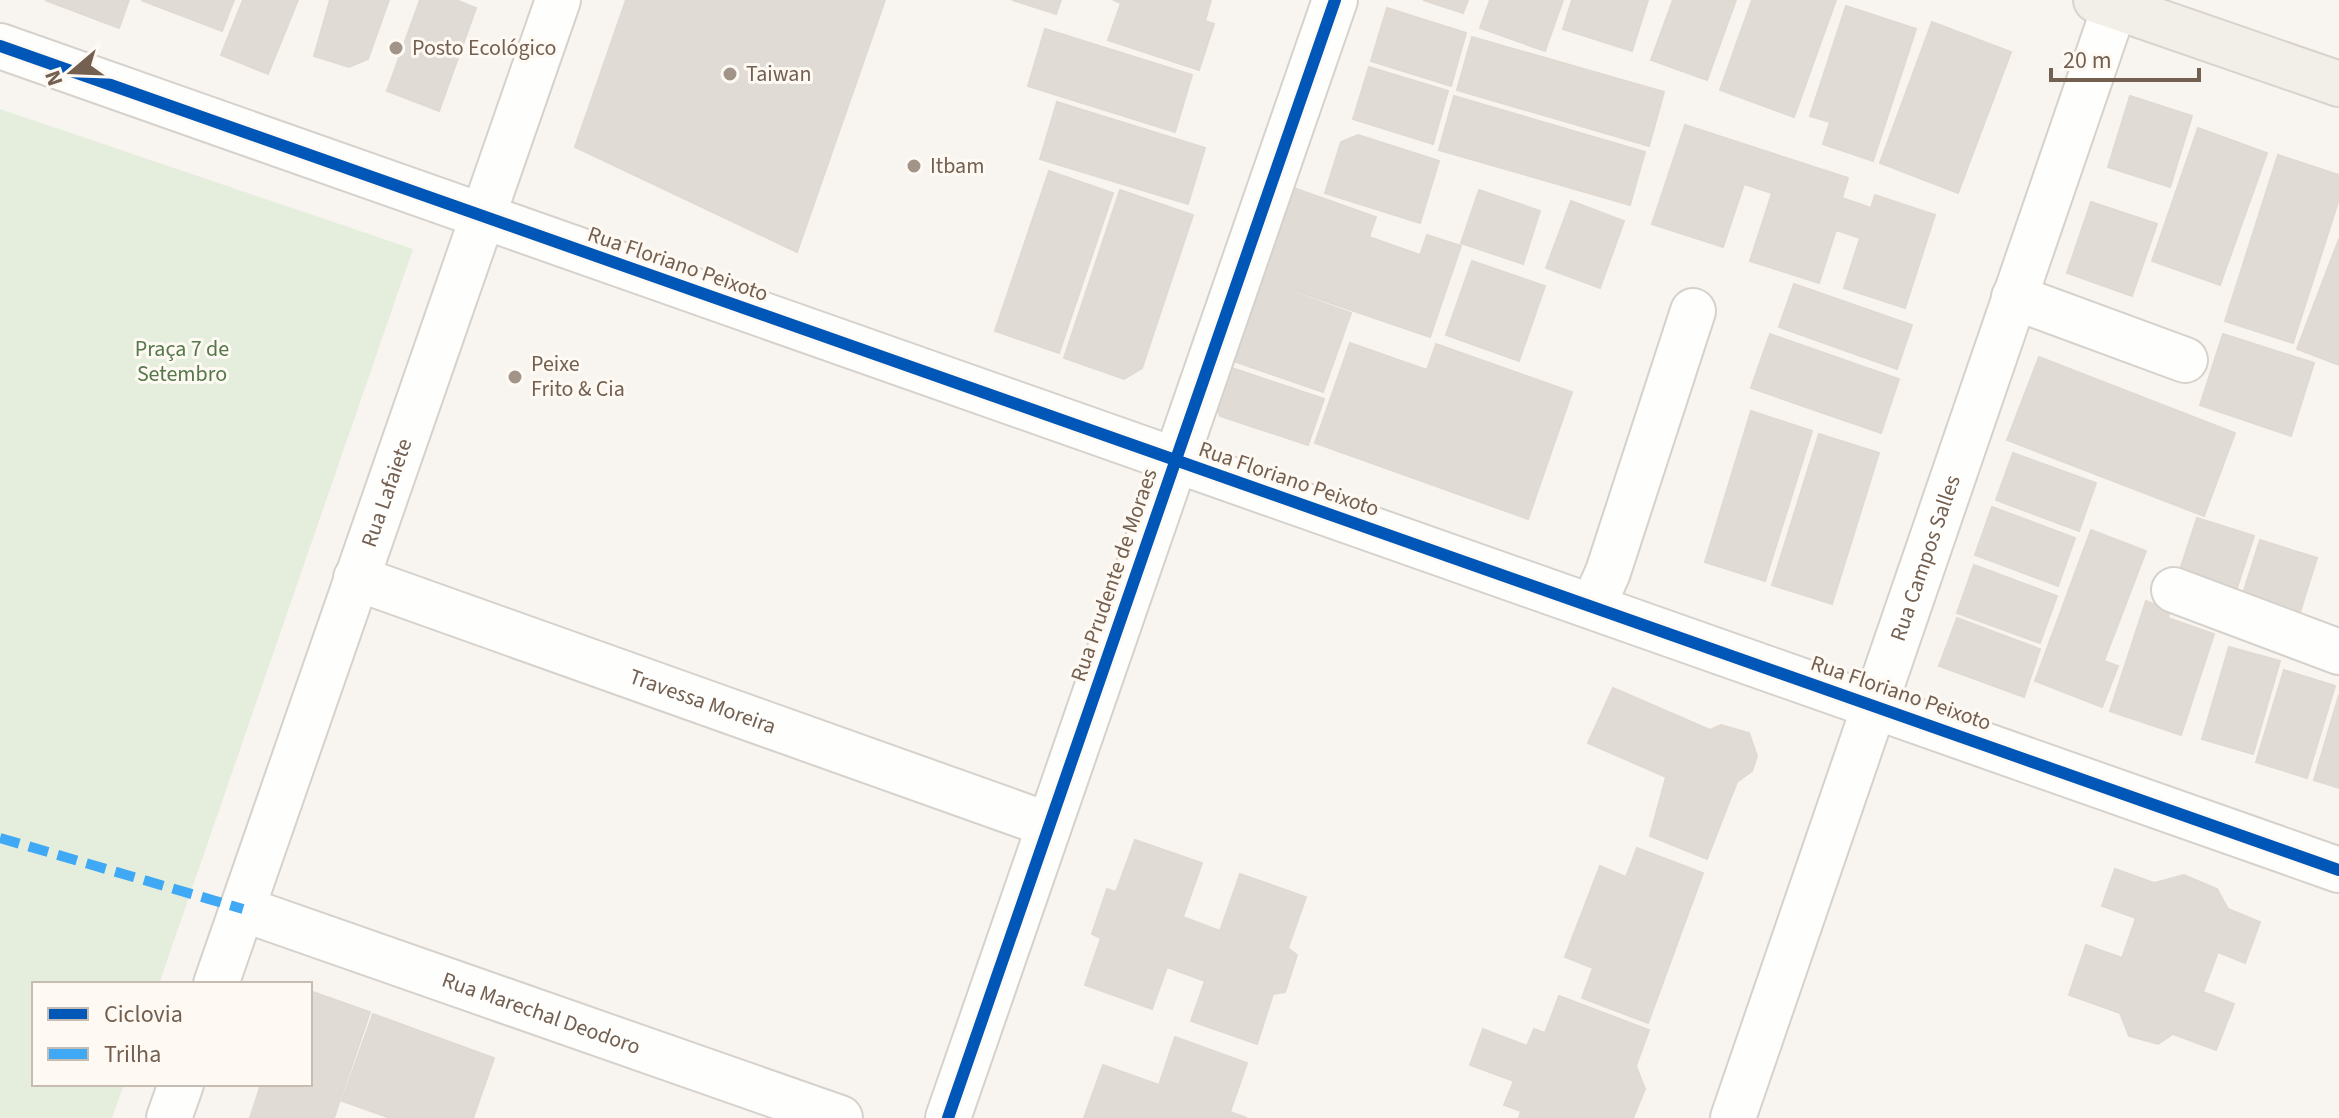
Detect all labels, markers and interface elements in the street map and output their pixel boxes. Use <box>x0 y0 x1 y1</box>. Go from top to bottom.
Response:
north arrow <box>32 32 112 112</box>
place label: Posto Ecológico <box>412 32 556 64</box>
scale bar <box>2051 32 2199 82</box>
marker: Posto Ecológico <box>387 39 405 57</box>
text: 20 m <box>2063 43 2112 78</box>
place label: Taiwan <box>746 58 811 90</box>
marker: Taiwan <box>721 65 739 83</box>
text: N <box>37 66 72 90</box>
place label: Itbam <box>930 150 984 182</box>
marker: Itbam <box>905 157 923 175</box>
street label: Rua Floriano Peixoto <box>583 218 773 310</box>
park label: Praça 7 de Setembro <box>135 333 229 390</box>
place label: Peixe Frito & Cia <box>531 348 625 405</box>
marker: Peixe Frito & Cia <box>506 368 524 386</box>
street label: Rua Floriano Peixoto <box>1194 433 1384 525</box>
street label: Rua Lafaiete <box>353 434 420 551</box>
street label: Rua Prudente de Moraes <box>1063 464 1165 686</box>
street label: Rua Campos Salles <box>1882 471 1969 646</box>
street label: Rua Floriano Peixoto <box>1806 647 1996 739</box>
street label: Travessa Moreira <box>625 661 781 742</box>
street label: Rua Marechal Deodoro <box>438 964 645 1063</box>
legend <box>32 982 312 1086</box>
text: Ciclovia <box>104 997 183 1032</box>
text: Trilha <box>104 1037 161 1072</box>

